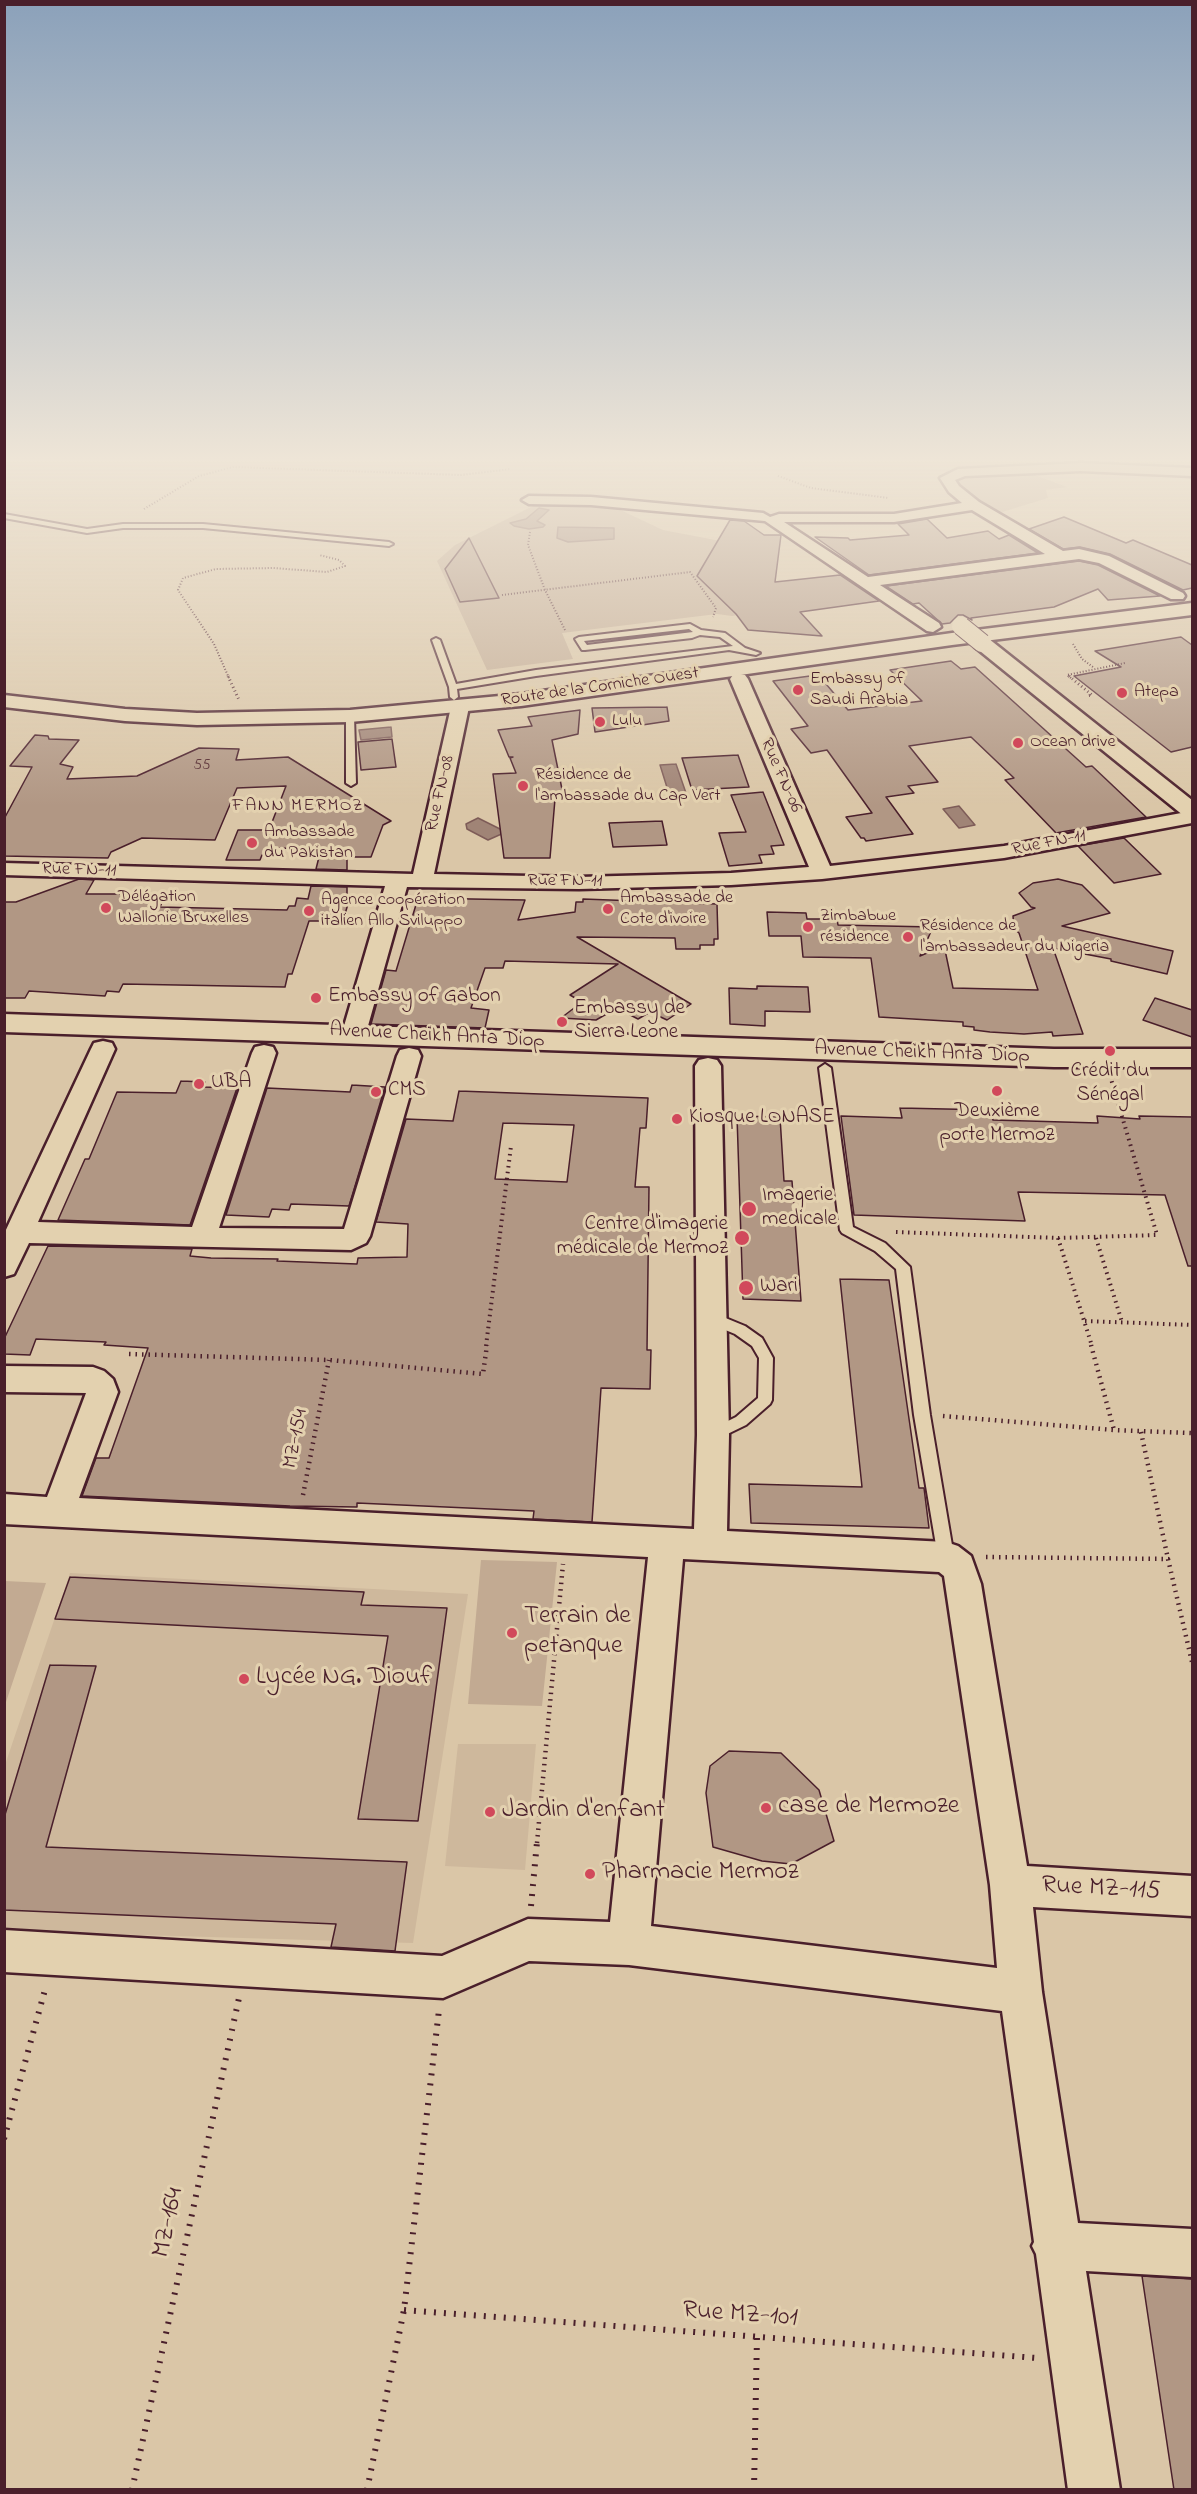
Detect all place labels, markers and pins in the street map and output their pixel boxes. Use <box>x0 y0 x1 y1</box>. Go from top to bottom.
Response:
place label: Embassy of Saudi Arabia <box>810 669 908 712</box>
place label: Atepa <box>1134 682 1179 704</box>
marker: Embassy of Saudi Arabia <box>791 683 805 697</box>
marker: Atepa <box>1115 686 1129 700</box>
place label: Lulu <box>612 711 642 733</box>
marker: Lulu <box>593 715 607 729</box>
place label: Ocean drive <box>1030 732 1115 754</box>
marker: Ocean drive <box>1011 736 1025 750</box>
place label: Résidence de l'ambassade du Cap Vert <box>535 765 720 808</box>
marker: Résidence de l'ambassade du Cap Vert <box>516 779 530 793</box>
place label: Ambassade du Pakistan <box>264 822 355 864</box>
marker: Ambassade du Pakistan <box>245 836 259 850</box>
place label: Délégation Wallonie Bruxelles <box>118 887 249 930</box>
place label: Ambassade de Cote d'ivoire <box>620 888 733 930</box>
place label: Agence coopération italien Allo Sviluppo <box>321 890 465 932</box>
marker: Délégation Wallonie Bruxelles <box>99 901 113 915</box>
marker: Ambassade de Cote d'ivoire <box>601 902 615 916</box>
marker: Agence coopération italien Allo Sviluppo <box>302 904 316 918</box>
place label: Zimbabwe résidence <box>820 906 896 948</box>
place label: Résidence de l'ambassadeur du Nigeria <box>920 916 1109 958</box>
marker: Zimbabwe résidence <box>801 920 815 934</box>
marker: Résidence de l'ambassadeur du Nigeria <box>901 930 915 944</box>
place label: Embassy of Gabon <box>328 985 501 1011</box>
marker: Embassy of Gabon <box>309 991 323 1005</box>
place label: Embassy de Sierra Leone <box>574 997 685 1047</box>
marker: Embassy de Sierra Leone <box>555 1015 569 1029</box>
marker: Crédit du Sénégal <box>1103 1044 1117 1058</box>
place label: Crédit du Sénégal <box>1070 1060 1150 1110</box>
place label: UBA <box>211 1071 251 1097</box>
marker: UBA <box>192 1077 206 1091</box>
place label: CMS <box>388 1079 426 1105</box>
marker: Deuxième porte Mermoz <box>990 1084 1004 1098</box>
marker: CMS <box>369 1085 383 1099</box>
place label: Deuxième porte Mermoz <box>939 1100 1055 1150</box>
place label: Kiosque LONASE <box>689 1106 835 1132</box>
marker: Kiosque LONASE <box>670 1112 684 1126</box>
place label: Imagerie medicale <box>762 1184 837 1234</box>
marker: Imagerie medicale <box>740 1200 758 1218</box>
place label: Centre d'imagerie médicale de Mermoz <box>557 1213 728 1263</box>
marker: Centre d'imagerie médicale de Mermoz <box>733 1229 751 1247</box>
place label: Wari <box>760 1275 798 1301</box>
marker: Wari <box>737 1279 755 1297</box>
place label: Terrain de petanque <box>524 1602 631 1664</box>
marker: Terrain de petanque <box>505 1626 519 1640</box>
place label: Lycée NG. Diouf <box>256 1663 432 1695</box>
marker: Lycée NG. Diouf <box>237 1672 251 1686</box>
place label: case de Mermoze <box>778 1792 959 1824</box>
place label: Jardin d'enfant <box>502 1796 665 1828</box>
marker: case de Mermoze <box>759 1801 773 1815</box>
marker: Jardin d'enfant <box>483 1805 497 1819</box>
place label: Pharmacie Mermoz <box>602 1858 799 1890</box>
marker: Pharmacie Mermoz <box>583 1867 597 1881</box>

